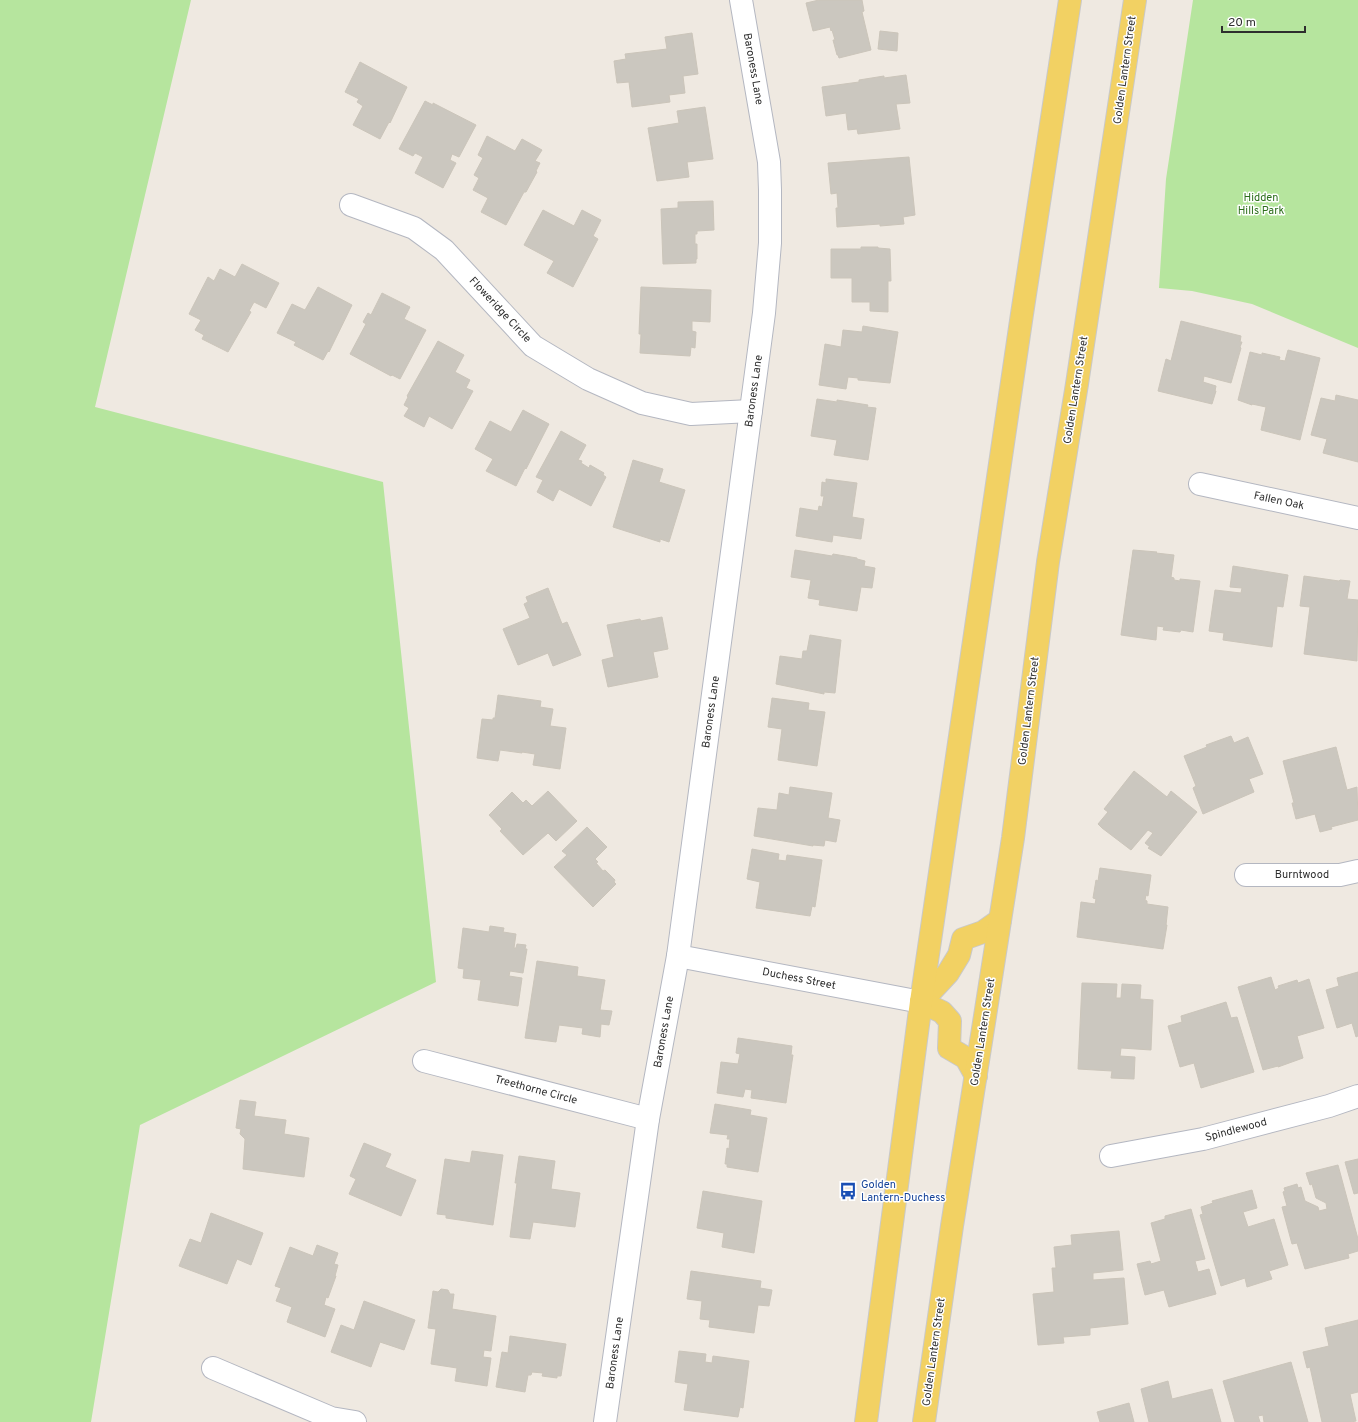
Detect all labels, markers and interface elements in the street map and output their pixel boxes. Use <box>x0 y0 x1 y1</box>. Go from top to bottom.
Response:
scale bar <box>1222 8 1305 34</box>
street label: Golden Lantern Street <box>1110 15 1140 125</box>
text: 20 m <box>1228 15 1256 31</box>
street label: Baroness Lane <box>740 32 766 106</box>
park label: Hidden Hills Park <box>1238 191 1285 218</box>
street label: Floweridge Circle <box>466 274 534 346</box>
street label: Golden Lantern Street <box>1061 335 1091 445</box>
street label: Baroness Lane <box>742 354 766 428</box>
street label: Fallen Oak <box>1253 489 1306 513</box>
street label: Golden Lantern Street <box>1015 656 1043 766</box>
street label: Baroness Lane <box>699 675 723 749</box>
street label: Burntwood <box>1275 868 1329 882</box>
street label: Duchess Street <box>761 965 837 993</box>
street label: Golden Lantern Street <box>968 977 998 1087</box>
street label: Baroness Lane <box>651 995 677 1069</box>
street label: Treethorne Circle <box>493 1072 579 1108</box>
street label: Spindlewood <box>1204 1115 1268 1145</box>
place label: Golden Lantern-Duchess <box>861 1178 946 1205</box>
bus stop icon: Golden Lantern-Duchess <box>838 1181 858 1201</box>
street label: Golden Lantern Street <box>919 1297 949 1407</box>
street label: Baroness Lane <box>603 1316 627 1390</box>

